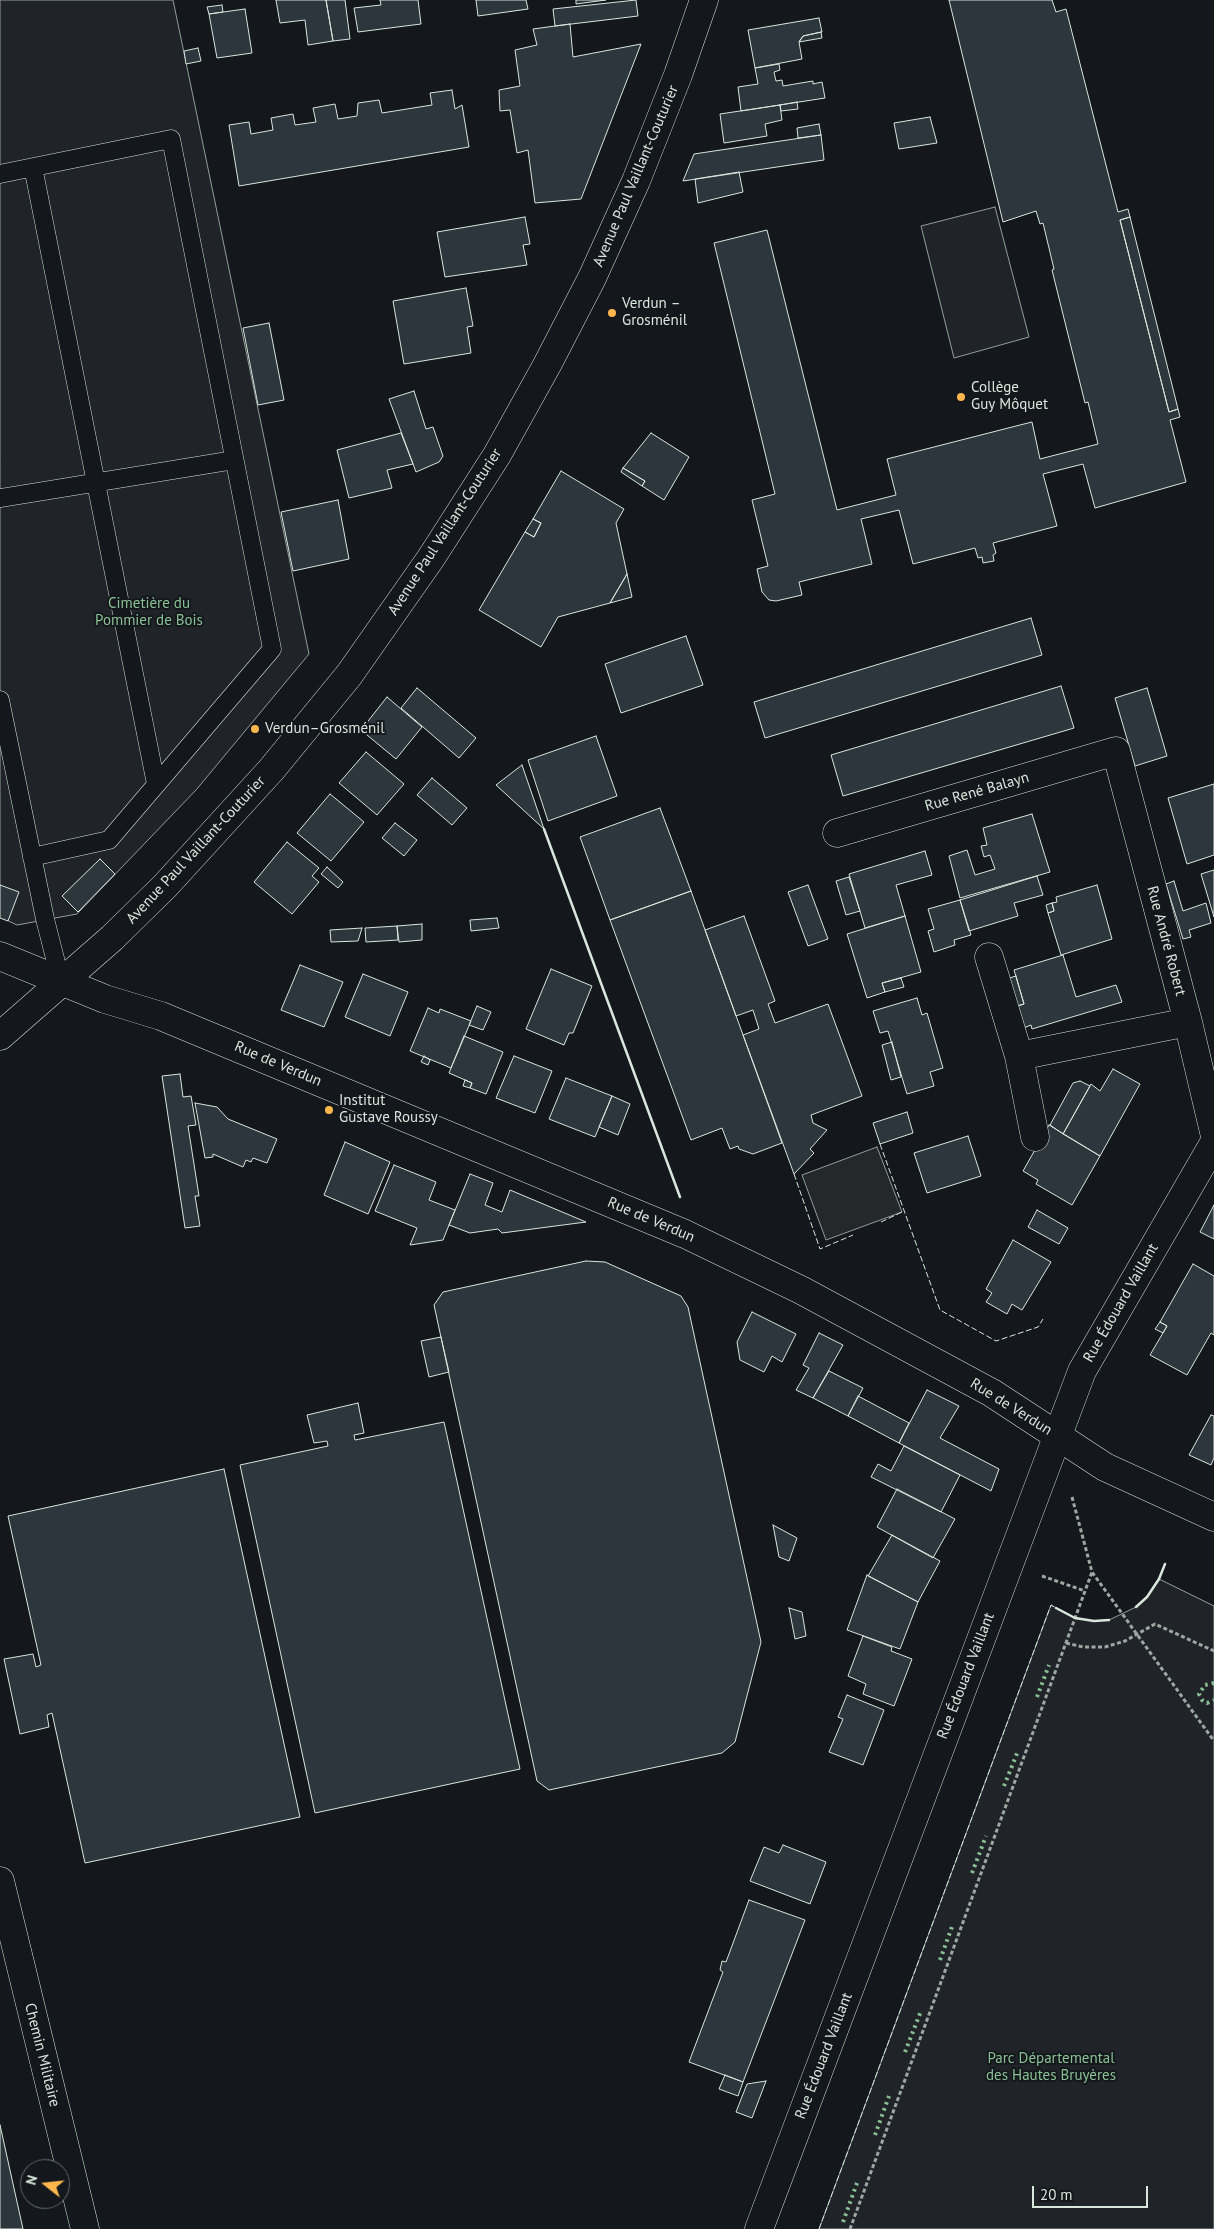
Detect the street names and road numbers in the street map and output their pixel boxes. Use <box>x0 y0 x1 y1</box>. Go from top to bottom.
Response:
street label: Avenue Paul Vaillant-Couturier <box>590 83 682 269</box>
street label: Avenue Paul Vaillant-Couturier <box>384 445 506 619</box>
street label: Rue René Balayn <box>923 769 1031 815</box>
street label: Avenue Paul Vaillant-Couturier <box>123 772 269 928</box>
street label: Rue André Robert <box>1143 884 1189 998</box>
street label: Rue de Verdun <box>232 1038 324 1090</box>
street label: Rue de Verdun <box>605 1194 697 1246</box>
street label: Rue Édouard Vaillant <box>1080 1240 1162 1366</box>
street label: Rue de Verdun <box>967 1375 1055 1439</box>
street label: Rue Édouard Vaillant <box>934 1610 998 1742</box>
street label: Rue Édouard Vaillant <box>792 1990 856 2122</box>
street label: Chemin Militaire <box>20 2001 64 2109</box>

